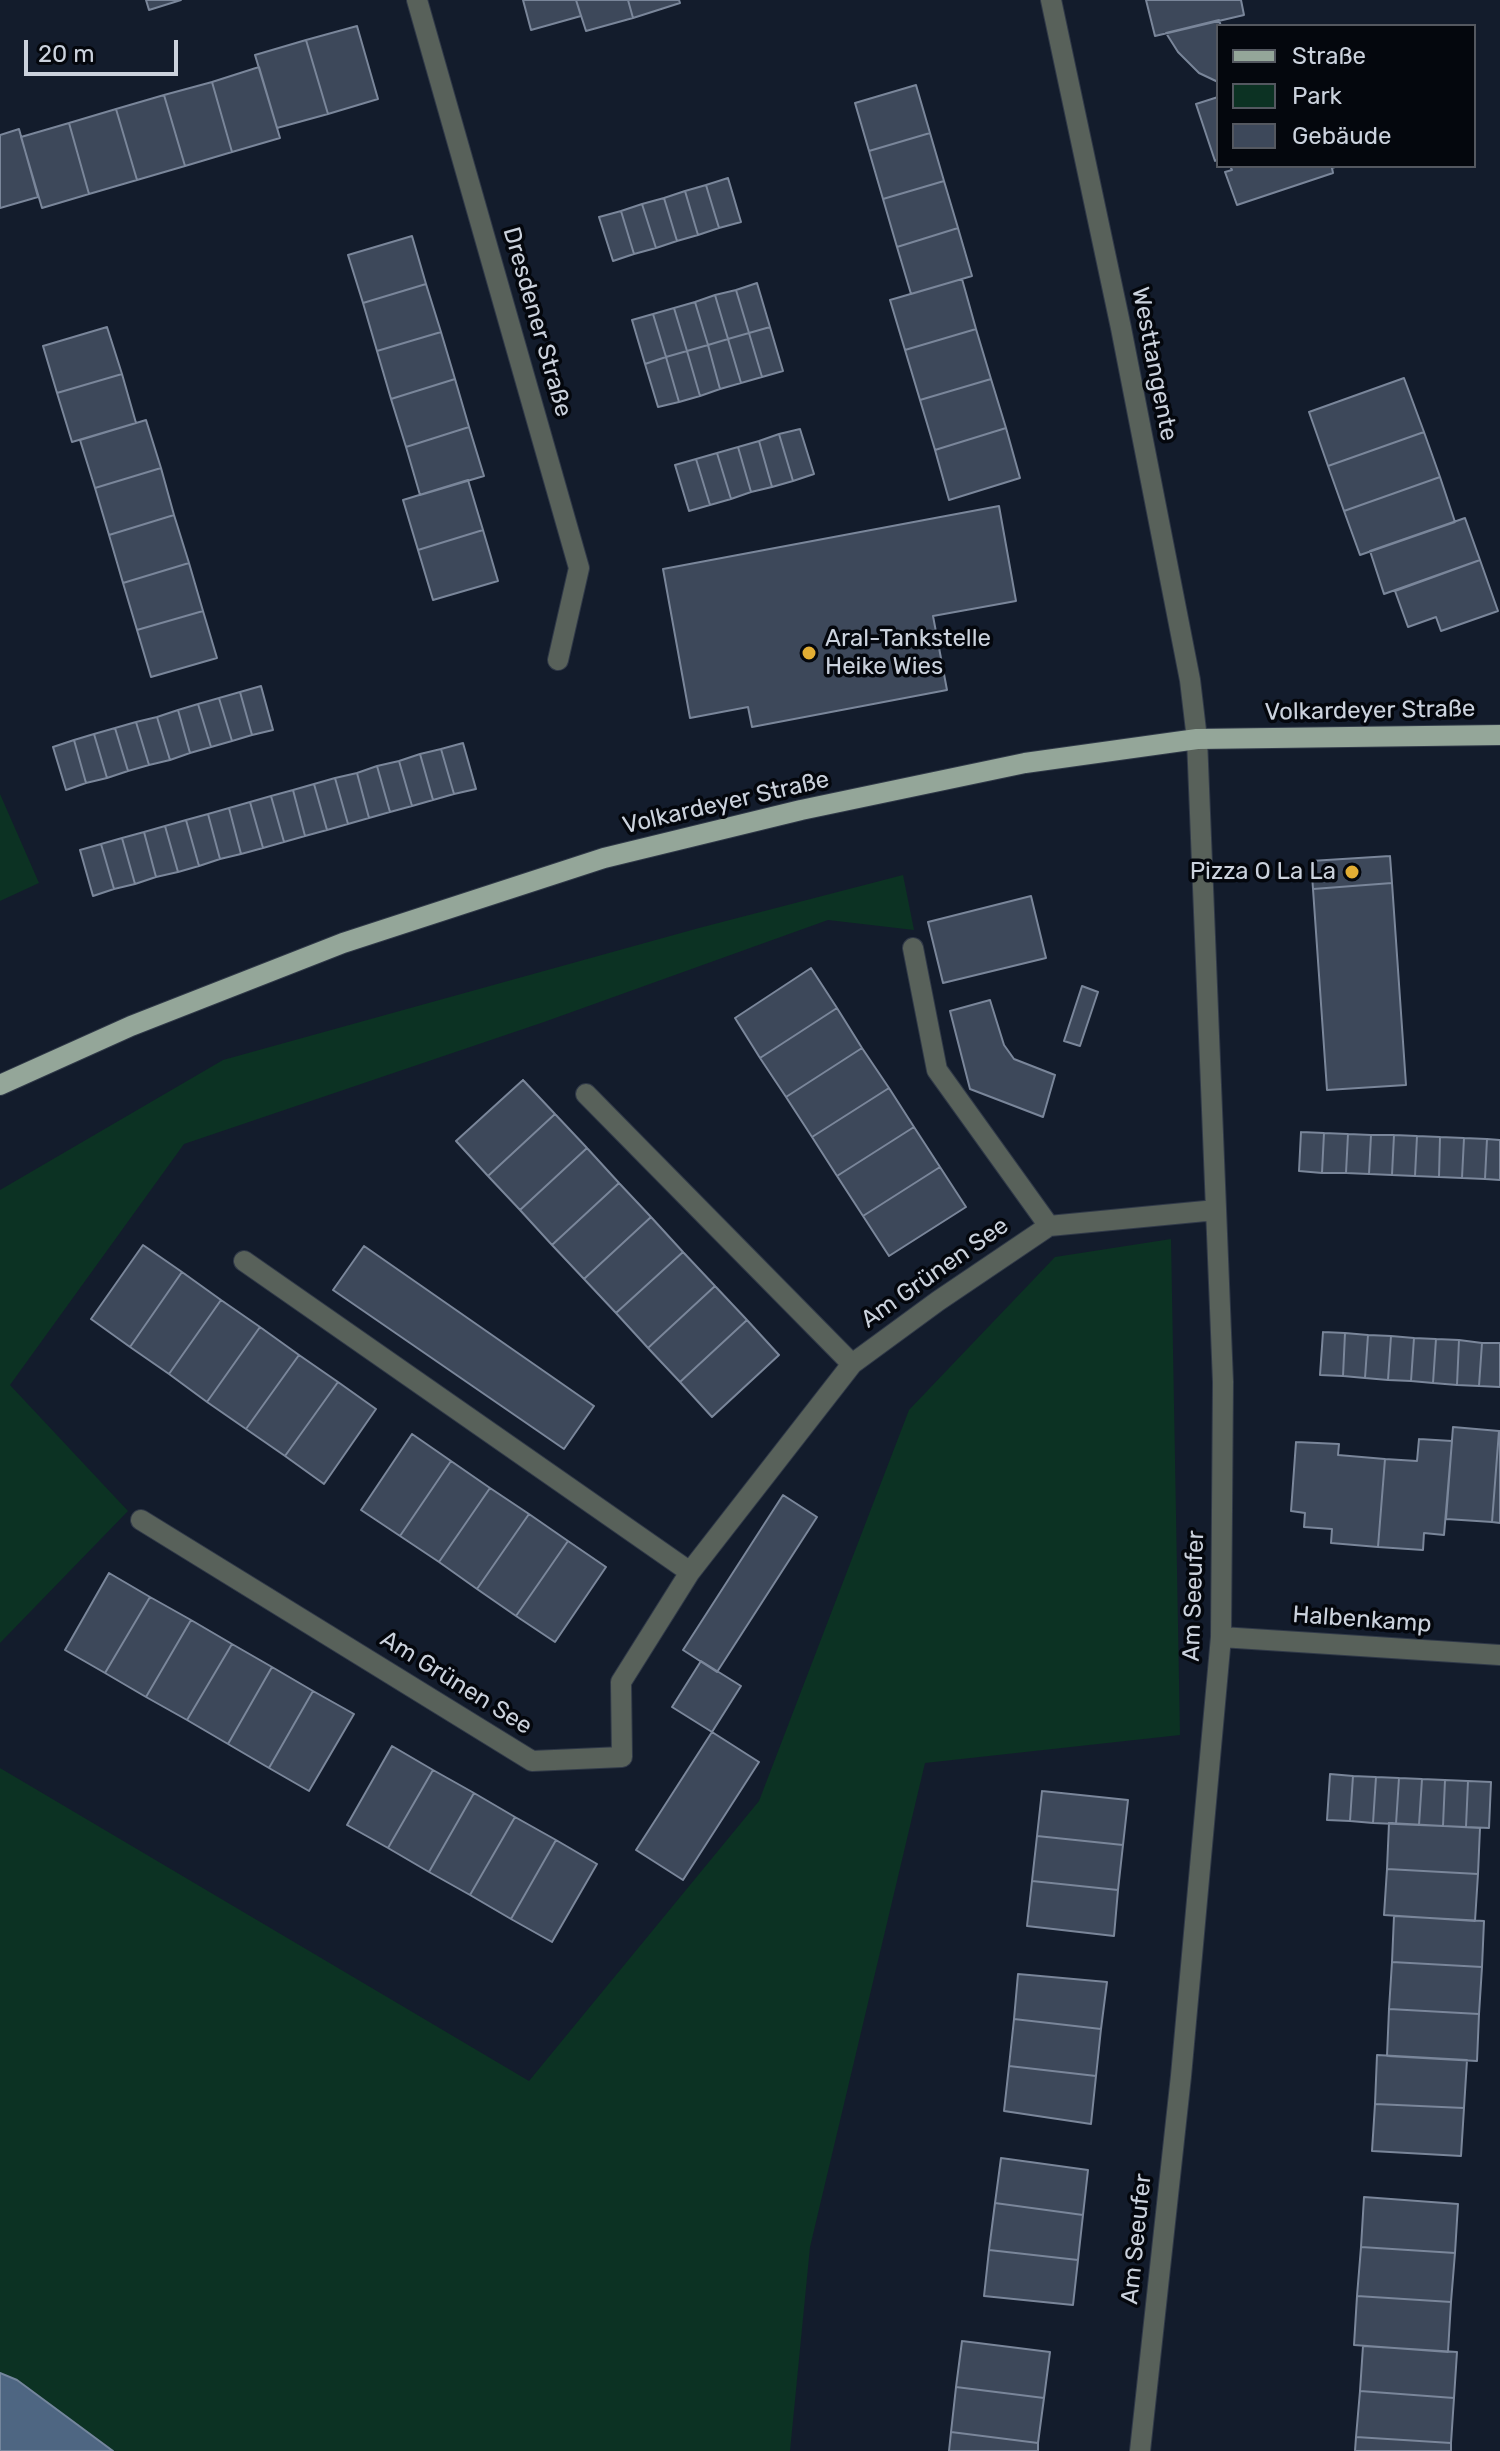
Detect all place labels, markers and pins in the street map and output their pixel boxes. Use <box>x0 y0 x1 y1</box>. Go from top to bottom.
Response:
place label: Aral-Tankstelle Heike Wies <box>825 625 991 681</box>
marker: Aral-Tankstelle Heike Wies <box>800 644 818 662</box>
place label: Pizza O La La <box>1190 858 1336 886</box>
marker: Pizza O La La <box>1343 863 1361 881</box>

